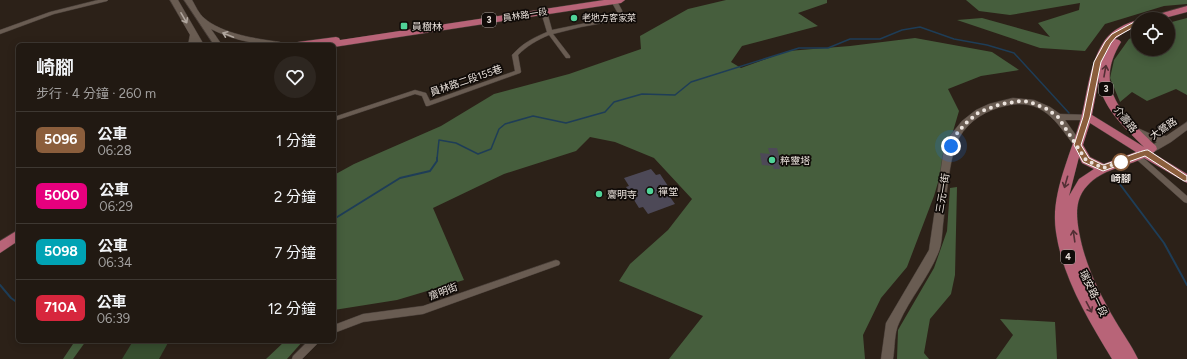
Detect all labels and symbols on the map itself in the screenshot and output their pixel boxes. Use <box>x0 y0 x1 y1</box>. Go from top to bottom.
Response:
street label: 員林路一段 <box>502 6 548 23</box>
one-way arrow <box>180 12 188 23</box>
place label: 老地方客家菜 <box>582 12 636 23</box>
road number: 3 <box>482 13 496 27</box>
marker: 老地方客家菜 <box>569 13 579 23</box>
place label: 員樹林 <box>412 20 442 33</box>
marker: 員樹林 <box>399 21 409 31</box>
one-way arrow <box>222 30 234 38</box>
street label: 員林路二段155巷 <box>428 62 504 99</box>
one-way arrow <box>1101 64 1109 77</box>
road number: 3 <box>1099 82 1113 96</box>
street label: 介壽路 <box>1111 103 1140 135</box>
street label: 大鶯路 <box>1147 114 1179 142</box>
your location <box>941 136 961 156</box>
marker: 崎腳 <box>1112 153 1130 171</box>
place label: 粹靈塔 <box>780 154 810 167</box>
marker: 粹靈塔 <box>767 155 777 165</box>
street label: 三元一街 <box>933 172 952 214</box>
place label: 崎腳 <box>1111 172 1131 185</box>
one-way arrow <box>1062 176 1069 189</box>
place label: 禪堂 <box>658 185 678 198</box>
marker: 禪堂 <box>645 186 655 196</box>
place label: 齋明寺 <box>607 188 637 201</box>
marker: 齋明寺 <box>594 189 604 199</box>
one-way arrow <box>1070 230 1078 243</box>
road number: 4 <box>1061 250 1075 264</box>
street label: 瑞安路一段 <box>1077 268 1110 319</box>
street label: 齋明街 <box>427 280 459 303</box>
one-way arrow <box>1086 300 1093 312</box>

